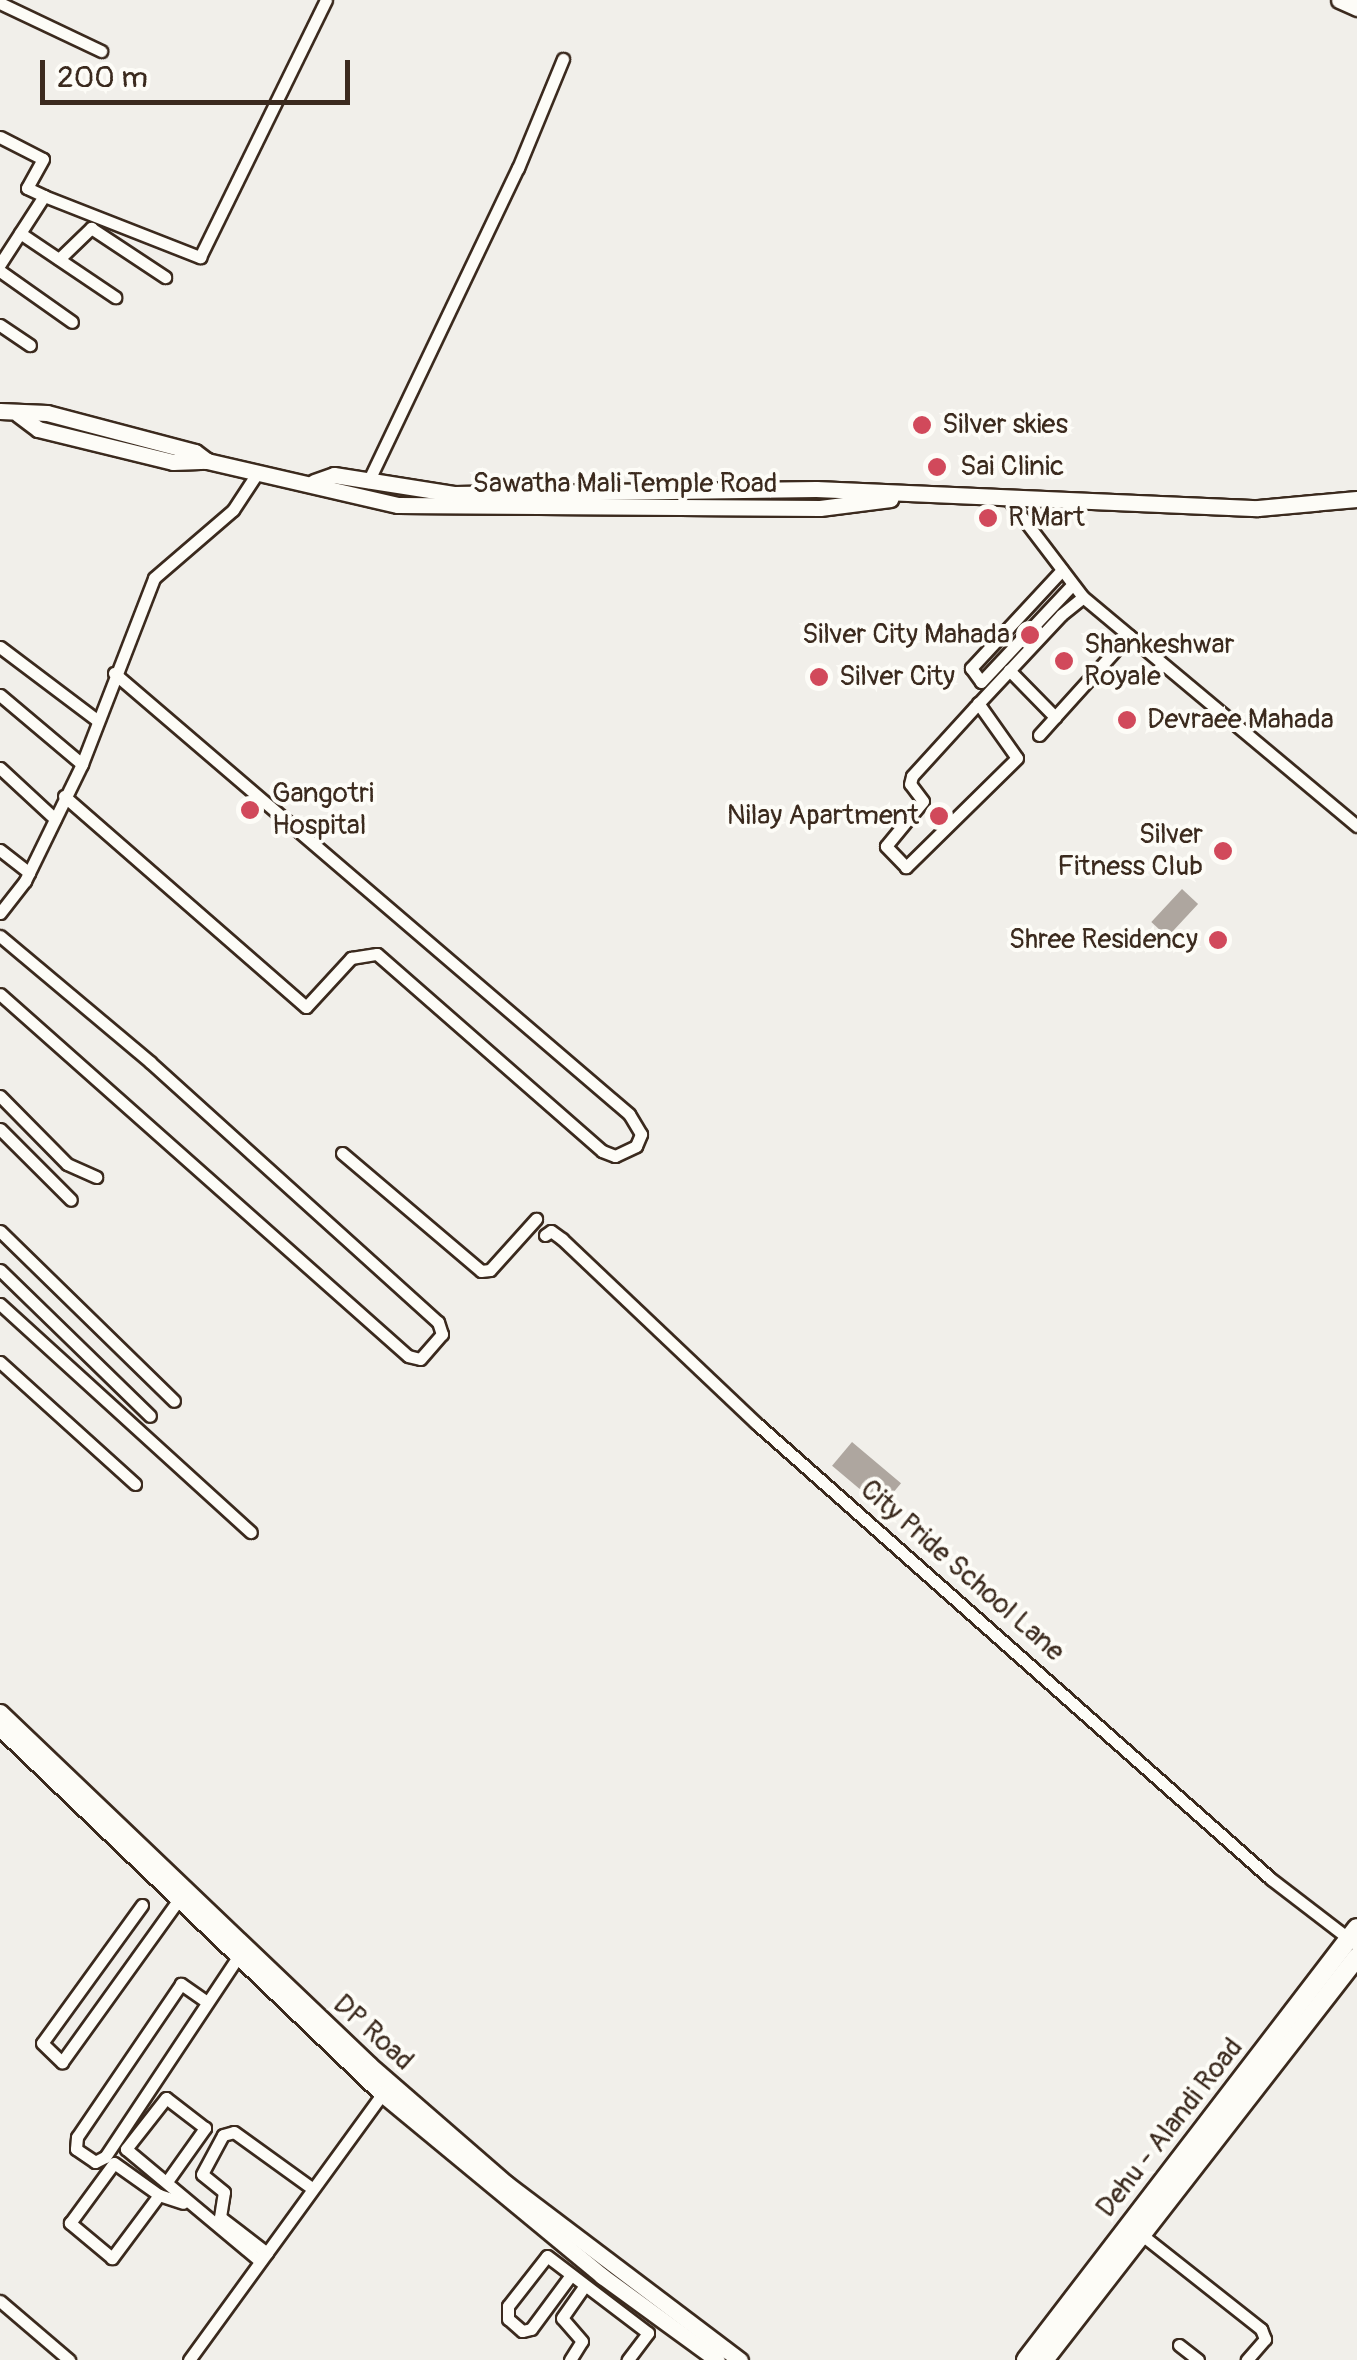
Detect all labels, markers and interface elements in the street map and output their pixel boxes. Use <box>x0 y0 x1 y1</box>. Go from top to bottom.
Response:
scale bar <box>45 40 355 102</box>
text: 200 m <box>57 59 148 96</box>
place label: Silver skies <box>942 408 1068 442</box>
marker: Silver skies <box>911 414 933 436</box>
place label: Sai Clinic <box>960 450 1064 484</box>
marker: Sai Clinic <box>924 454 950 480</box>
street label: Sawatha Mali Temple Road <box>473 467 777 501</box>
place label: R Mart <box>1008 501 1085 535</box>
marker: R Mart <box>977 507 999 529</box>
place label: Silver City Mahada <box>802 618 1010 652</box>
marker: Silver City Mahada <box>1019 624 1041 646</box>
place label: Shankeshwar Royale <box>1084 628 1235 694</box>
marker: Shankeshwar Royale <box>1053 650 1075 672</box>
place label: Silver City <box>839 660 955 694</box>
marker: Silver City <box>808 666 830 688</box>
place label: Devraee Mahada <box>1147 703 1334 737</box>
marker: Devraee Mahada <box>1116 709 1138 731</box>
place label: Gangotri Hospital <box>272 777 374 843</box>
marker: Gangotri Hospital <box>237 797 263 823</box>
place label: Nilay Apartment <box>727 799 919 833</box>
marker: Nilay Apartment <box>928 805 950 827</box>
place label: Silver Fitness Club <box>1057 818 1203 884</box>
marker: Silver Fitness Club <box>1212 840 1234 862</box>
place label: Shree Residency <box>1009 923 1198 957</box>
marker: Shree Residency <box>1207 929 1229 951</box>
street label: City Pride School Lane <box>853 1473 1071 1669</box>
street label: DP Road <box>326 1988 420 2078</box>
street label: Dehu - Alandi Road <box>1090 2032 1250 2224</box>

